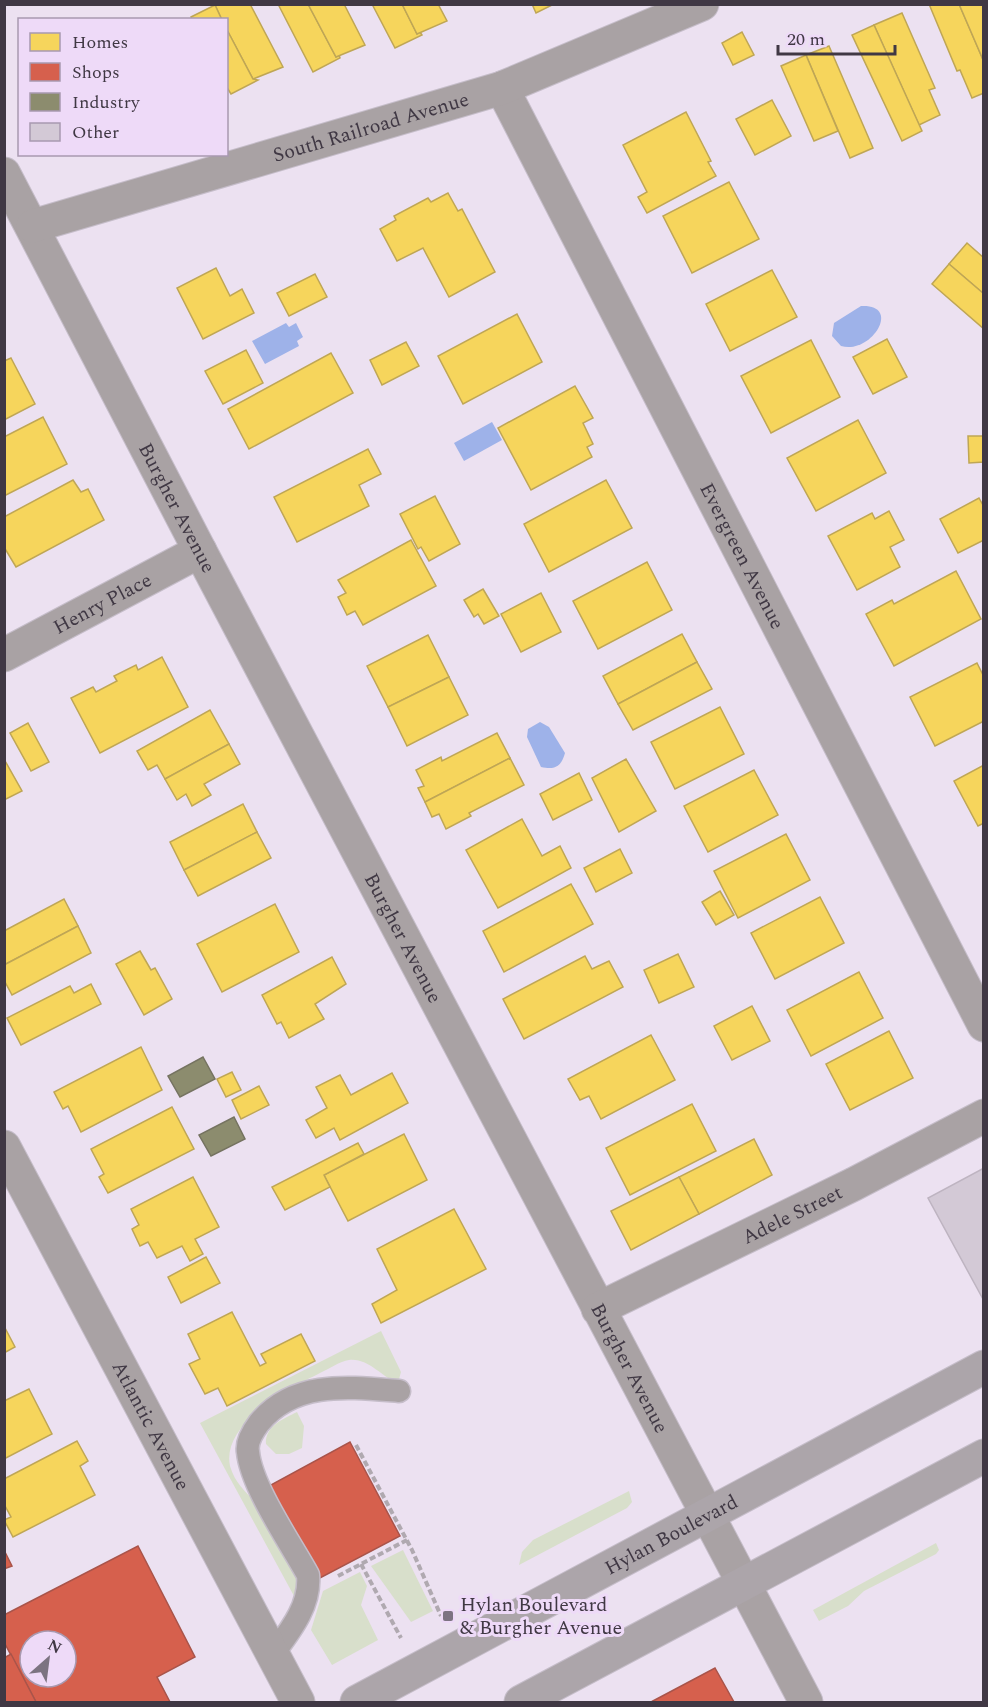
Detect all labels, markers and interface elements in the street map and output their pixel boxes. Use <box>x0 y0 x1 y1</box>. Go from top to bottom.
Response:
legend <box>18 18 228 156</box>
scale bar <box>778 18 895 56</box>
text: 20 m <box>787 26 825 53</box>
text: Homes <box>72 29 128 56</box>
text: Shops <box>72 59 120 86</box>
street label: South Railroad Avenue <box>269 85 473 171</box>
text: Industry <box>72 89 141 116</box>
text: Other <box>72 119 119 146</box>
street label: Burgher Avenue <box>130 438 223 579</box>
street label: Evergreen Avenue <box>692 478 792 635</box>
street label: Henry Place <box>48 565 157 642</box>
street label: Burgher Avenue <box>356 868 449 1009</box>
street label: Adele Street <box>737 1178 848 1252</box>
street label: Burgher Avenue <box>582 1298 676 1439</box>
street label: Atlantic Avenue <box>104 1356 197 1496</box>
street label: Hylan Boulevard <box>599 1487 744 1583</box>
place label: Hylan Boulevard & Burgher Avenue <box>460 1590 622 1643</box>
marker: Hylan Boulevard & Burgher Avenue <box>441 1609 455 1623</box>
north arrow <box>18 1629 78 1689</box>
text: N <box>43 1633 66 1660</box>

